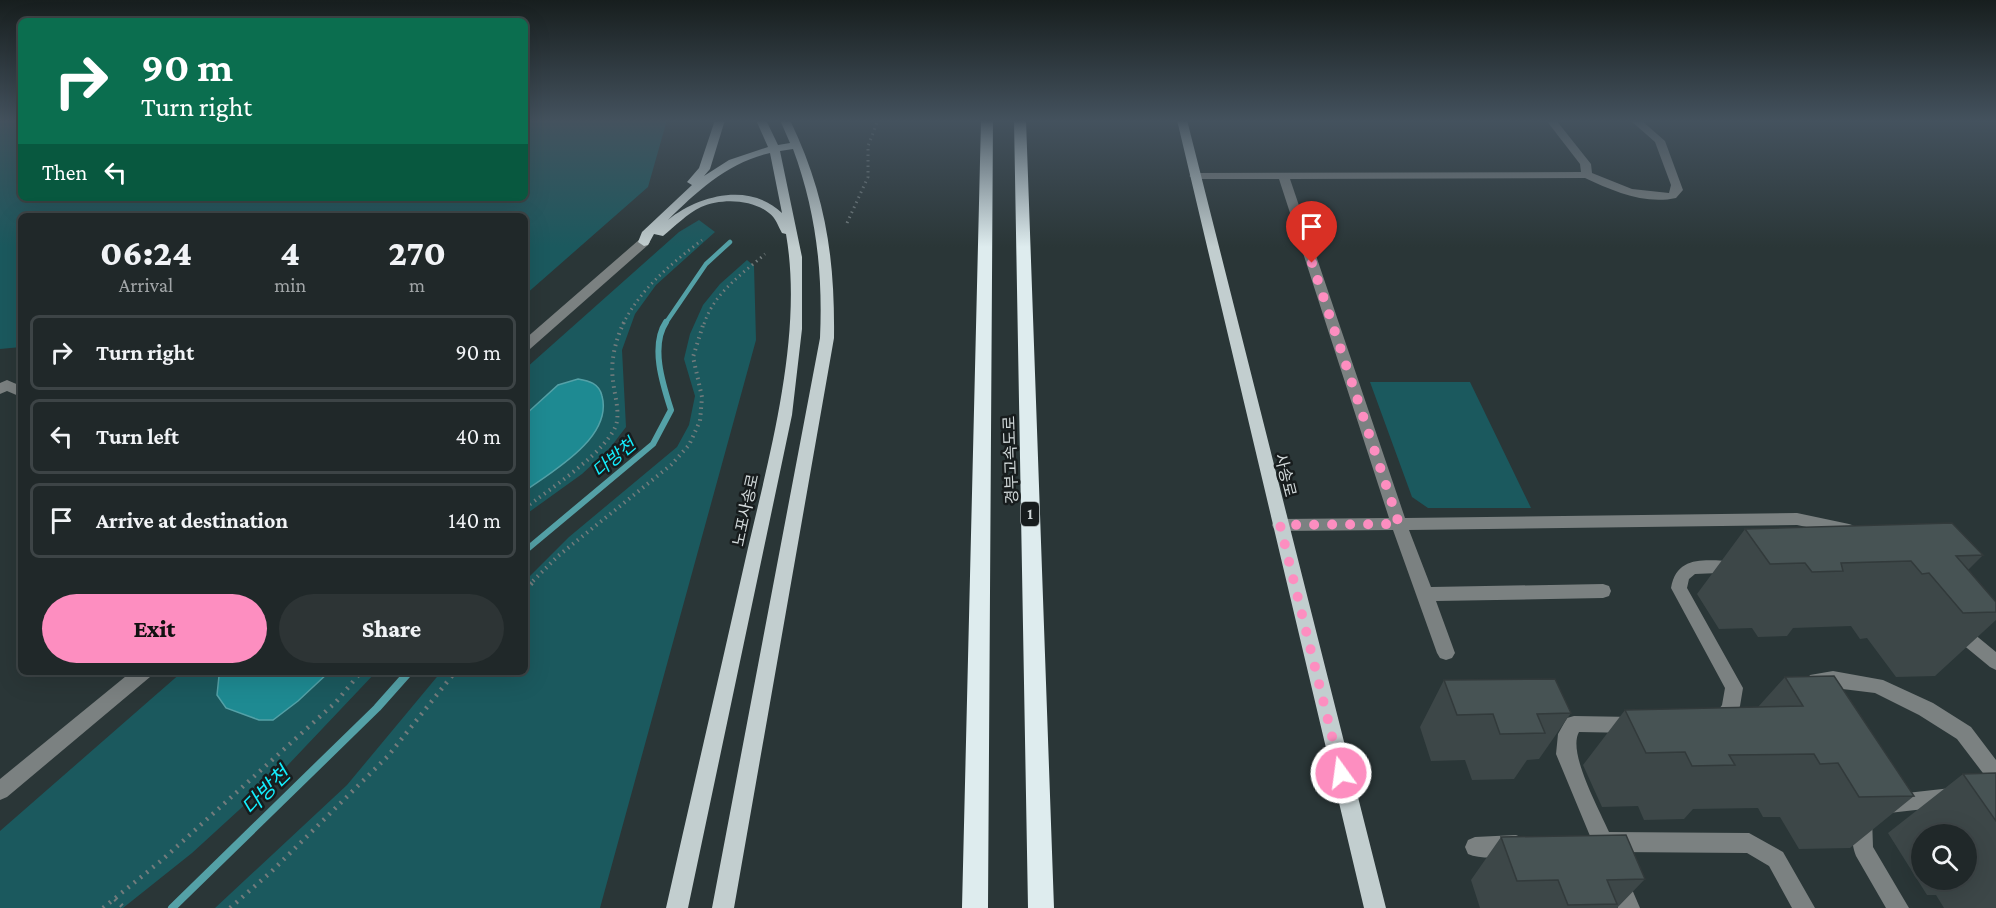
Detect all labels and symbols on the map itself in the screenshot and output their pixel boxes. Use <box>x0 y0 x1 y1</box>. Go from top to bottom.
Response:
pin <box>1286 201 1337 263</box>
street label: 경부고속도로 <box>1000 415 1021 504</box>
water label: 다방천 <box>589 433 641 482</box>
street label: 사송로 <box>1272 452 1299 499</box>
street label: 노포사송로 <box>730 472 762 548</box>
road number: 1 <box>1021 502 1039 526</box>
position arrow <box>1309 741 1373 805</box>
water label: 다방천 <box>237 760 297 820</box>

